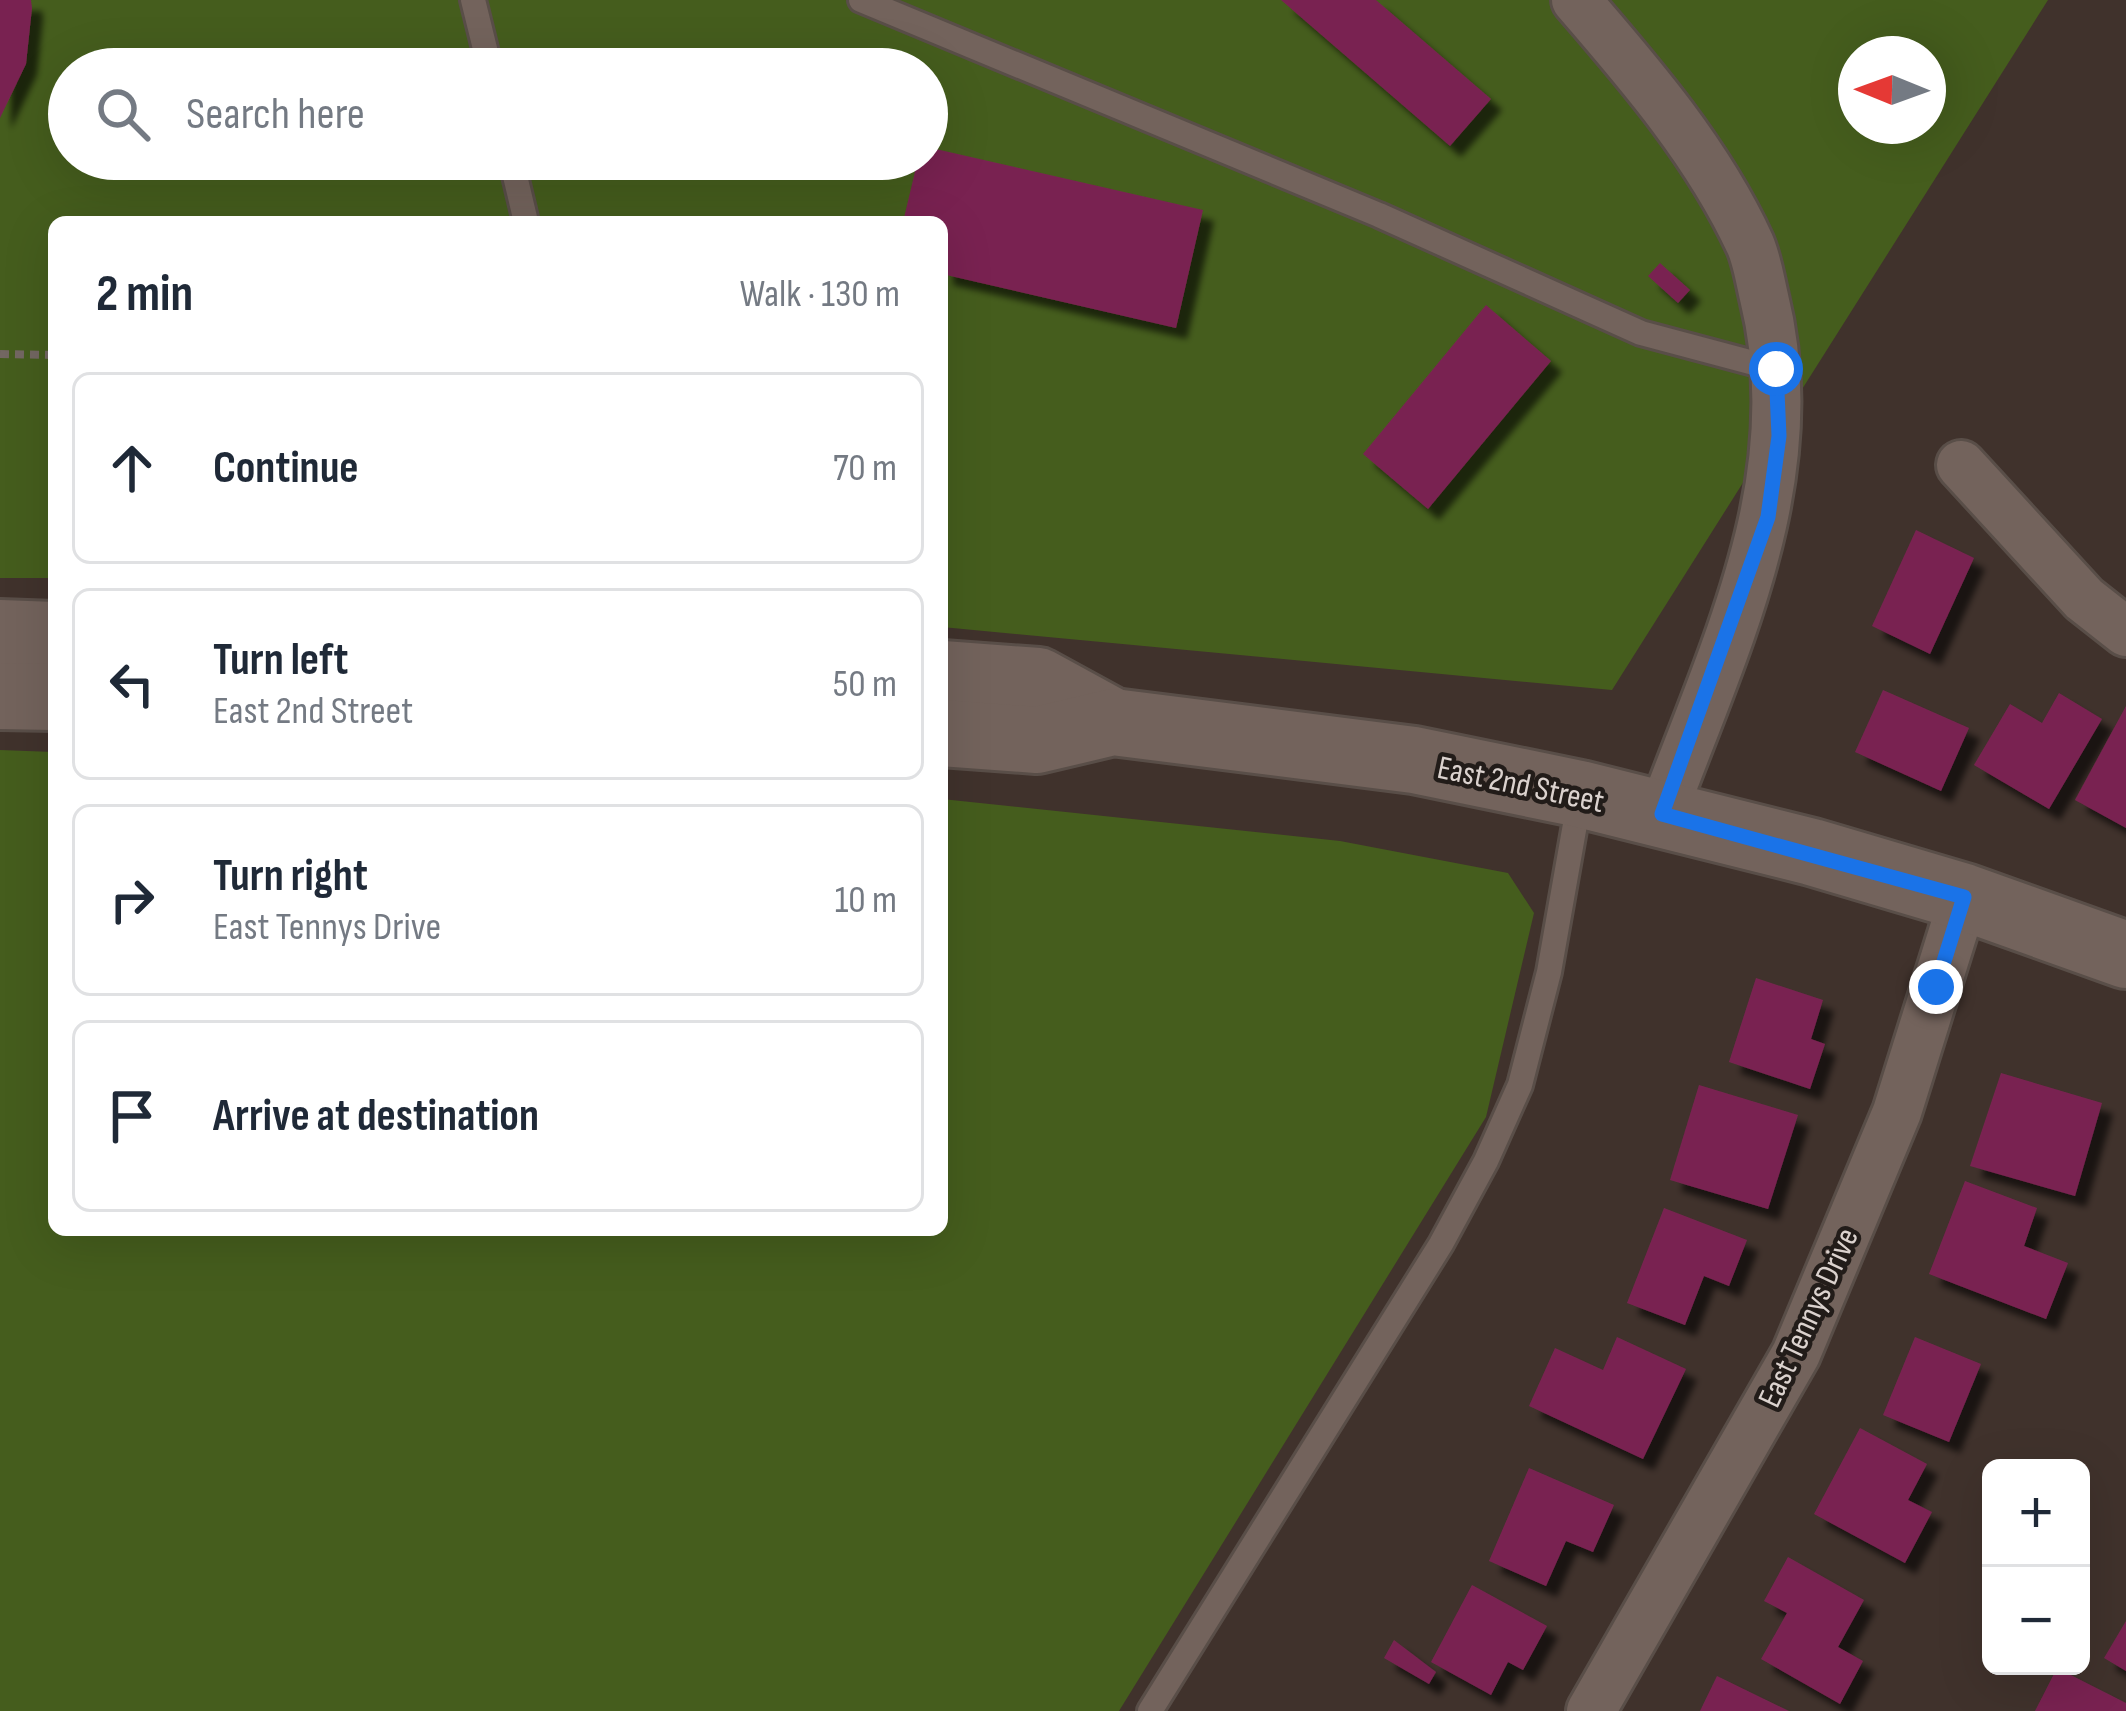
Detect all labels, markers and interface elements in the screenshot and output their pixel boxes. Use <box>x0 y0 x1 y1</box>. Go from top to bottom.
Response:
north arrow <box>1838 36 1946 144</box>
search box <box>48 48 948 180</box>
icon: search <box>90 81 156 147</box>
text: Search here <box>186 87 365 142</box>
text: 2 min <box>96 264 193 325</box>
text: Walk · 130 m <box>740 271 900 318</box>
route start <box>1749 342 1803 396</box>
icon: ahead <box>99 435 165 501</box>
text: Continue <box>213 441 359 496</box>
text: 70 m <box>833 445 897 492</box>
text: Turn left <box>213 633 348 688</box>
icon: left <box>99 651 165 717</box>
text: 50 m <box>833 661 897 708</box>
text: East 2nd Street <box>213 688 413 735</box>
street label: East 2nd Street <box>1434 748 1608 822</box>
text: Turn right <box>213 849 368 904</box>
icon: right <box>99 867 165 933</box>
text: 10 m <box>835 877 897 924</box>
text: East Tennys Drive <box>213 904 441 951</box>
route end <box>1909 960 1963 1014</box>
icon: arrive <box>99 1083 165 1149</box>
text: Arrive at destination <box>213 1089 539 1144</box>
street label: East Tennys Drive <box>1750 1222 1868 1414</box>
map controls <box>1982 1459 2090 1675</box>
button: + <box>1982 1459 2090 1567</box>
button: − <box>1982 1567 2090 1675</box>

